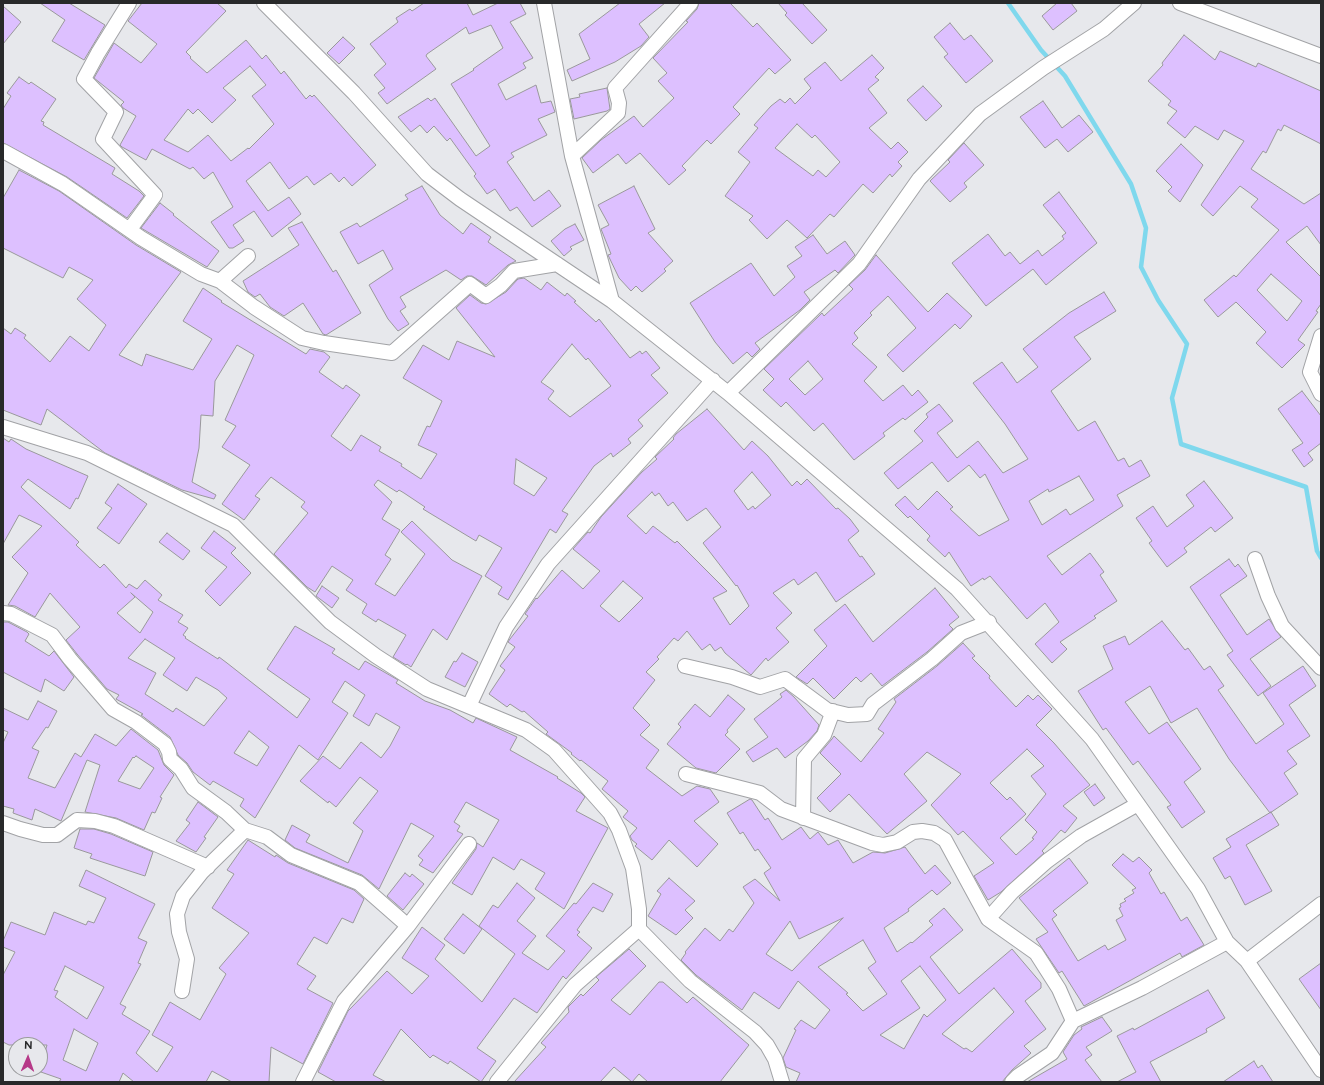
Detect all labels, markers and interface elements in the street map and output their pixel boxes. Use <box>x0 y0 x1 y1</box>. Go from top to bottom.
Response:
north arrow <box>8 1037 48 1077</box>
text: N <box>24 1039 33 1052</box>

